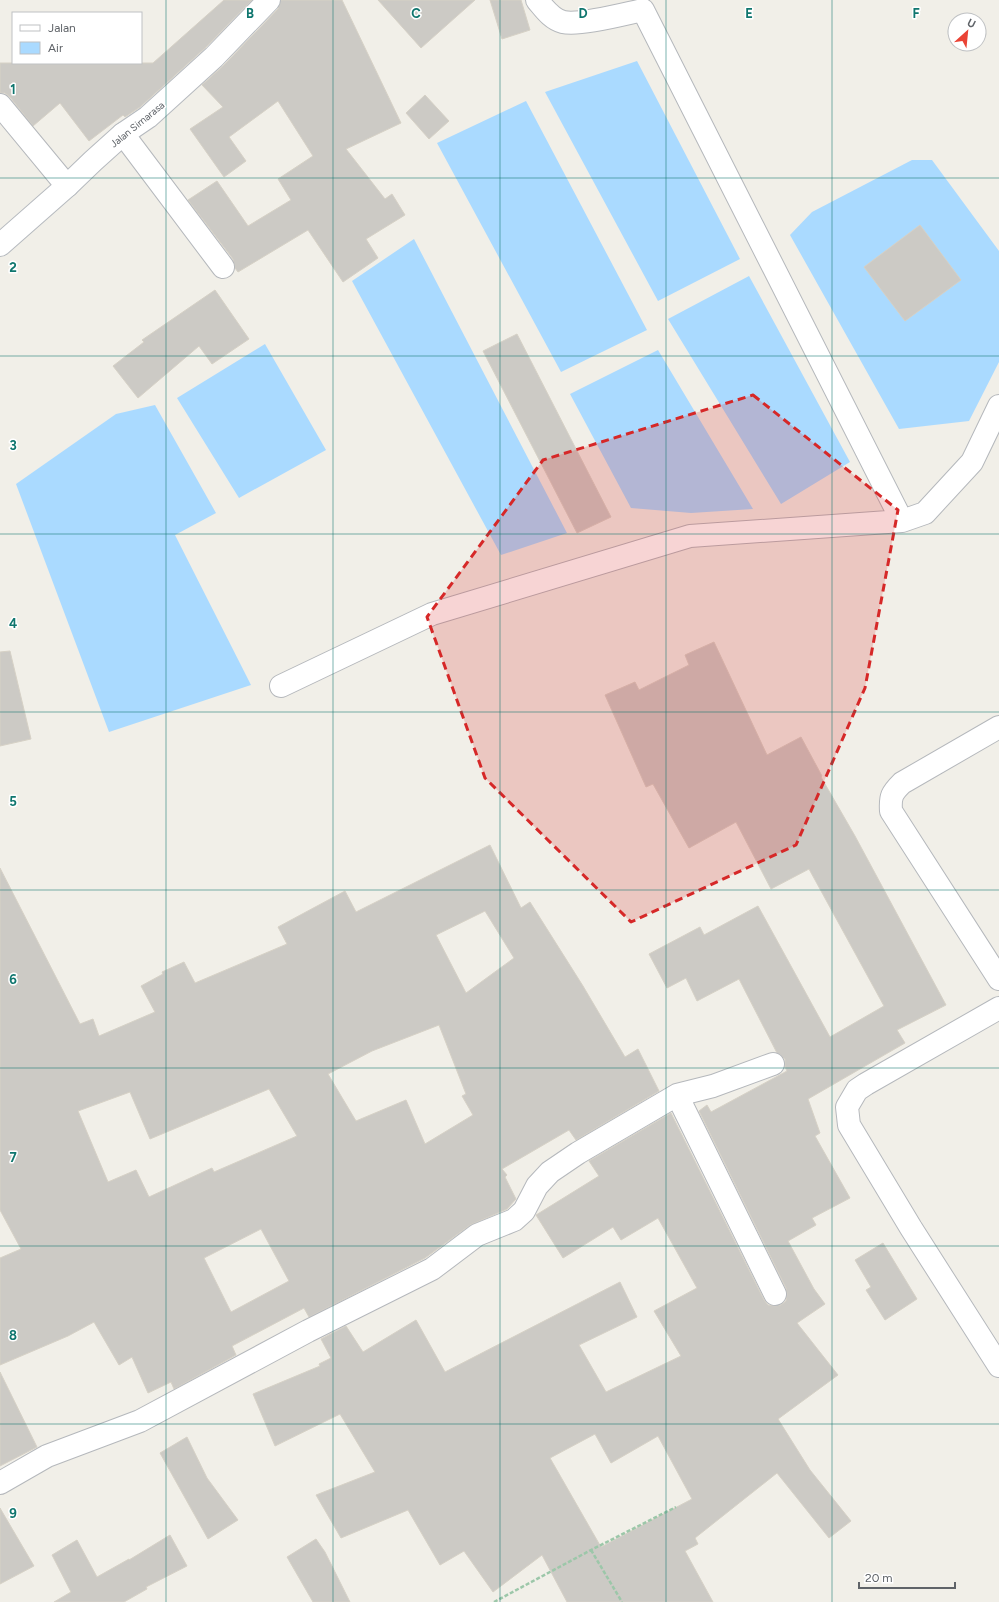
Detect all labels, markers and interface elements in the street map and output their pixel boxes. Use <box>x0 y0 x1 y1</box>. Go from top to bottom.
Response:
text: B <box>246 6 254 21</box>
text: C <box>411 6 421 21</box>
text: D <box>578 6 588 21</box>
text: E <box>745 6 753 21</box>
text: F <box>912 6 920 21</box>
legend <box>12 12 142 64</box>
north arrow <box>947 12 987 52</box>
text: U <box>965 16 978 31</box>
text: Jalan <box>48 21 76 35</box>
text: Air <box>48 41 63 55</box>
text: 1 <box>10 82 16 97</box>
street label: Jalan Sirnarasa <box>107 98 167 150</box>
text: 2 <box>9 260 17 275</box>
text: 3 <box>9 438 17 453</box>
text: 4 <box>9 616 17 631</box>
text: 5 <box>9 794 17 809</box>
text: 6 <box>9 972 17 987</box>
text: 7 <box>9 1150 17 1165</box>
text: 8 <box>9 1328 17 1343</box>
text: 9 <box>9 1506 17 1521</box>
scale bar <box>859 1564 955 1590</box>
text: 20 m <box>865 1571 893 1585</box>

